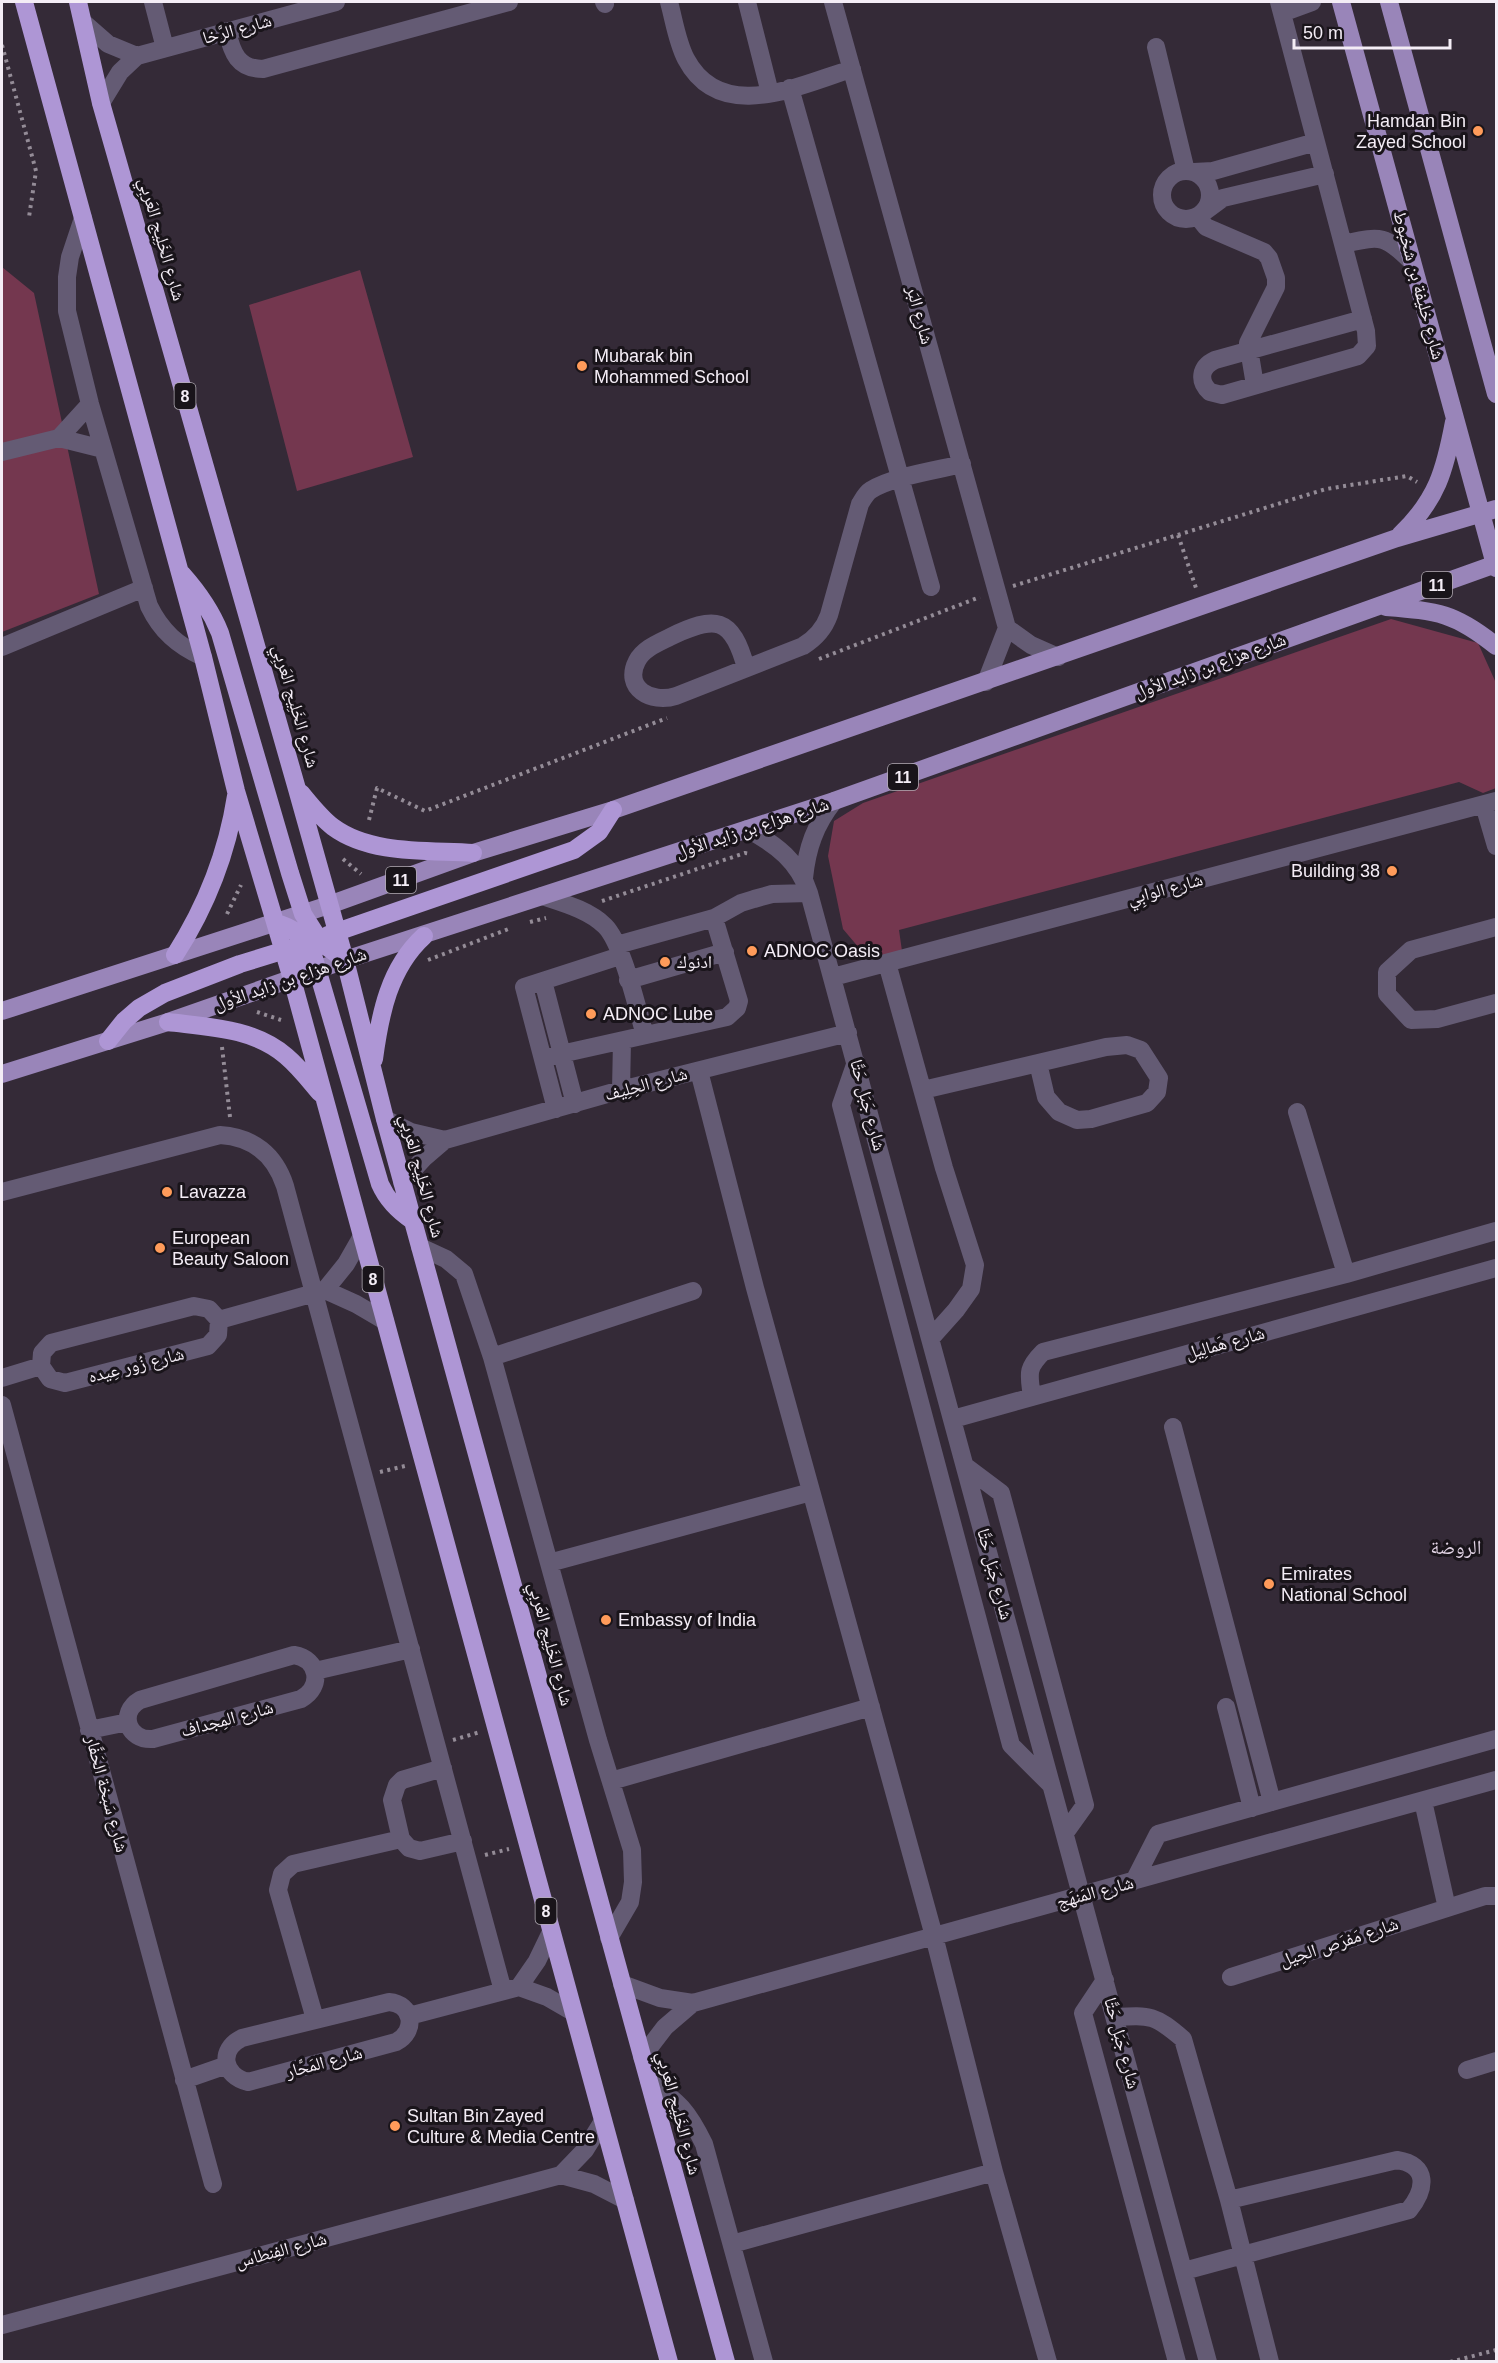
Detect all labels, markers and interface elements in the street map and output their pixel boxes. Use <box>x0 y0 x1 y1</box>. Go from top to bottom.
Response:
street label: شارع الرَّخا <box>200 10 274 49</box>
scale bar <box>1294 12 1450 50</box>
text: 50 m <box>1303 23 1343 43</box>
place label: Hamdan Bin Zayed School <box>1356 111 1466 152</box>
marker: Hamdan Bin Zayed School <box>1471 124 1485 138</box>
street label: شارع الخَلِيج العَربِي <box>130 175 189 304</box>
street label: شارع خليفة بن شخبوط <box>1389 208 1449 362</box>
street label: شارع البَر <box>901 283 937 347</box>
place label: Mubarak bin Mohammed School <box>594 346 749 387</box>
marker: Mubarak bin Mohammed School <box>575 359 589 373</box>
road number: 8 <box>174 383 195 409</box>
road number: 11 <box>1422 572 1452 598</box>
street label: شارع هزاع بن زايد الأول <box>1131 629 1289 704</box>
street label: شارع الخَلِيج العَربِي <box>264 642 323 771</box>
road number: 11 <box>888 764 918 790</box>
street label: شارع هزاع بن زايد الأول <box>673 794 831 863</box>
place label: Building 38 <box>1291 861 1380 881</box>
marker: Building 38 <box>1385 864 1399 878</box>
road number: 11 <box>386 867 416 893</box>
street label: شارع الوابِي <box>1125 869 1206 913</box>
place label: ADNOC Oasis <box>764 941 880 961</box>
street label: شارع هزاع بن زايد الأول <box>211 944 369 1015</box>
marker: ADNOC Oasis <box>745 944 759 958</box>
place label: ادنوك <box>677 952 712 972</box>
marker: ادنوك <box>658 955 672 969</box>
place label: ADNOC Lube <box>603 1004 713 1024</box>
marker: ADNOC Lube <box>584 1007 598 1021</box>
street label: شارع جَبَل حَتَّا <box>845 1057 890 1153</box>
street label: شارع الحِلِيف <box>602 1063 690 1106</box>
street label: شارع الخَلِيج العَربِي <box>391 1112 448 1241</box>
place label: Lavazza <box>179 1182 247 1202</box>
marker: Lavazza <box>160 1185 174 1199</box>
place label: European Beauty Saloon <box>172 1228 289 1269</box>
marker: European Beauty Saloon <box>153 1241 167 1255</box>
road number: 8 <box>362 1266 384 1292</box>
street label: شارع هَمالِيل <box>1183 1323 1267 1364</box>
street label: شارع زُور عِيده <box>86 1343 186 1388</box>
street label: شارع جَبَل حَتَّا <box>972 1526 1017 1622</box>
district label: الروضة <box>1430 1536 1482 1558</box>
place label: Emirates National School <box>1281 1564 1407 1605</box>
marker: Emirates National School <box>1262 1577 1276 1591</box>
street label: شارع الخَلِيج العَربِي <box>520 1580 577 1709</box>
place label: Embassy of India <box>618 1610 757 1630</box>
marker: Embassy of India <box>599 1613 613 1627</box>
street label: شارع المِجداف <box>179 1697 276 1742</box>
street label: شارع سَبخة الحَفَّار <box>81 1732 132 1855</box>
street label: شارع المَنهَج <box>1054 1872 1136 1914</box>
road number: 8 <box>536 1898 556 1924</box>
street label: شارع مَفرَص الحِيل <box>1277 1913 1401 1972</box>
street label: شارع جَبَل حَتَّا <box>1099 1995 1144 2091</box>
street label: شارع المَحَّار <box>283 2042 365 2083</box>
street label: شارع الخَلِيج العَربِي <box>648 2049 705 2178</box>
place label: Sultan Bin Zayed Culture & Media Centre <box>407 2106 595 2147</box>
marker: Sultan Bin Zayed Culture & Media Centre <box>388 2119 402 2133</box>
street label: شارع الفِنطاس <box>233 2228 329 2273</box>

